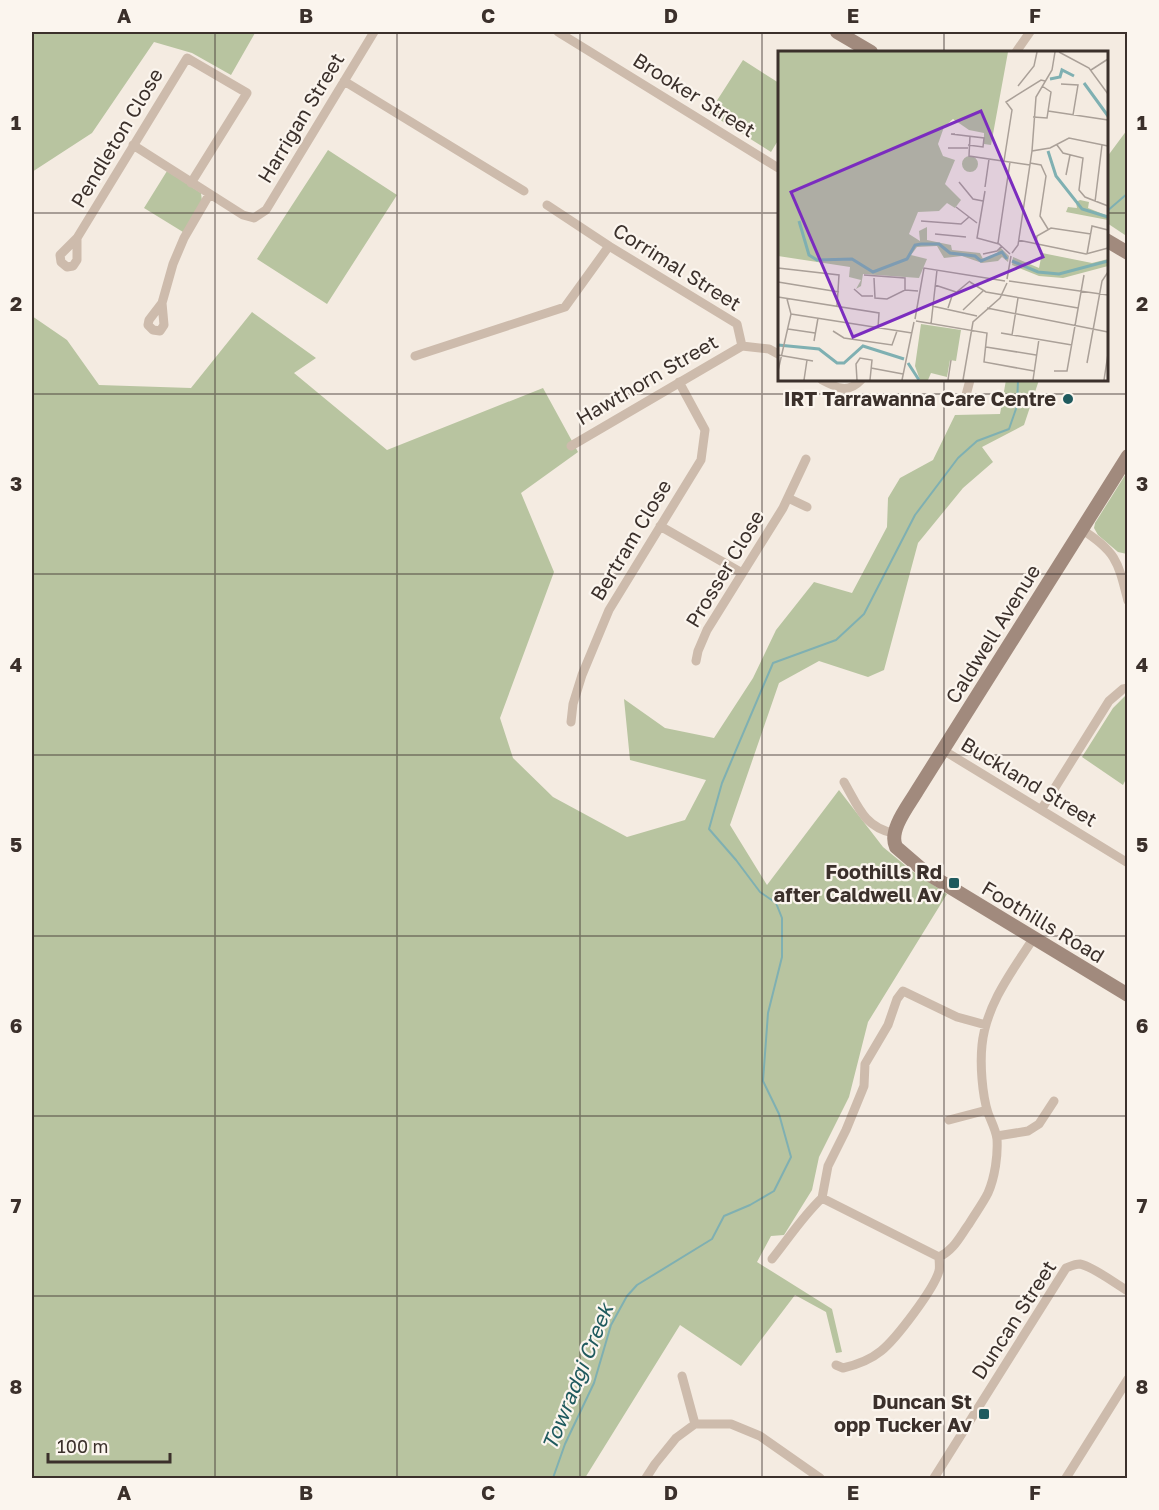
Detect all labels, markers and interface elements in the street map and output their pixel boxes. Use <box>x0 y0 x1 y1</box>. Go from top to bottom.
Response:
text: A <box>117 3 131 27</box>
text: B <box>299 3 313 27</box>
text: C <box>481 3 495 27</box>
text: D <box>664 3 678 27</box>
text: E <box>847 3 859 27</box>
text: F <box>1029 3 1041 27</box>
street label: Brooker Street <box>629 47 760 141</box>
street label: Harrigan Street <box>252 48 348 187</box>
inset map <box>778 51 1108 381</box>
street label: Pendleton Close <box>65 64 167 211</box>
text: 1 <box>11 110 21 134</box>
text: 1 <box>1137 110 1147 134</box>
street label: Corrimal Street <box>609 217 746 315</box>
text: 2 <box>10 291 22 315</box>
text: 2 <box>1136 291 1148 315</box>
street label: Hawthorn Street <box>571 329 722 429</box>
place label: IRT Tarrawanna Care Centre <box>784 386 1056 410</box>
marker: IRT Tarrawanna Care Centre <box>1061 392 1075 406</box>
text: 3 <box>10 471 22 495</box>
text: 3 <box>1136 471 1148 495</box>
street label: Bertram Close <box>585 475 676 604</box>
street label: Prosser Close <box>680 506 769 631</box>
street label: Caldwell Avenue <box>940 560 1045 707</box>
text: 4 <box>10 652 22 676</box>
text: 4 <box>1136 652 1148 676</box>
street label: Buckland Street <box>957 731 1102 831</box>
text: 5 <box>10 832 22 856</box>
text: 5 <box>1136 832 1148 856</box>
place label: Foothills Rd after Caldwell Av <box>774 859 942 906</box>
street label: Foothills Road <box>978 875 1109 967</box>
marker: Foothills Rd after Caldwell Av <box>947 876 961 890</box>
text: 6 <box>10 1013 22 1037</box>
text: 6 <box>1136 1013 1148 1037</box>
text: 7 <box>11 1193 22 1217</box>
text: 7 <box>1137 1193 1148 1217</box>
street label: Duncan Street <box>966 1255 1061 1383</box>
water label: Towradgi Creek <box>536 1298 619 1454</box>
text: 8 <box>10 1374 22 1398</box>
text: 8 <box>1136 1374 1148 1398</box>
place label: Duncan St opp Tucker Av <box>834 1389 972 1436</box>
marker: Duncan St opp Tucker Av <box>977 1407 991 1421</box>
scale bar <box>48 1426 170 1464</box>
text: 100 m <box>57 1435 108 1457</box>
text: A <box>117 1480 131 1504</box>
text: B <box>299 1480 313 1504</box>
text: C <box>481 1480 495 1504</box>
text: D <box>664 1480 678 1504</box>
text: E <box>847 1480 859 1504</box>
text: F <box>1029 1480 1041 1504</box>

